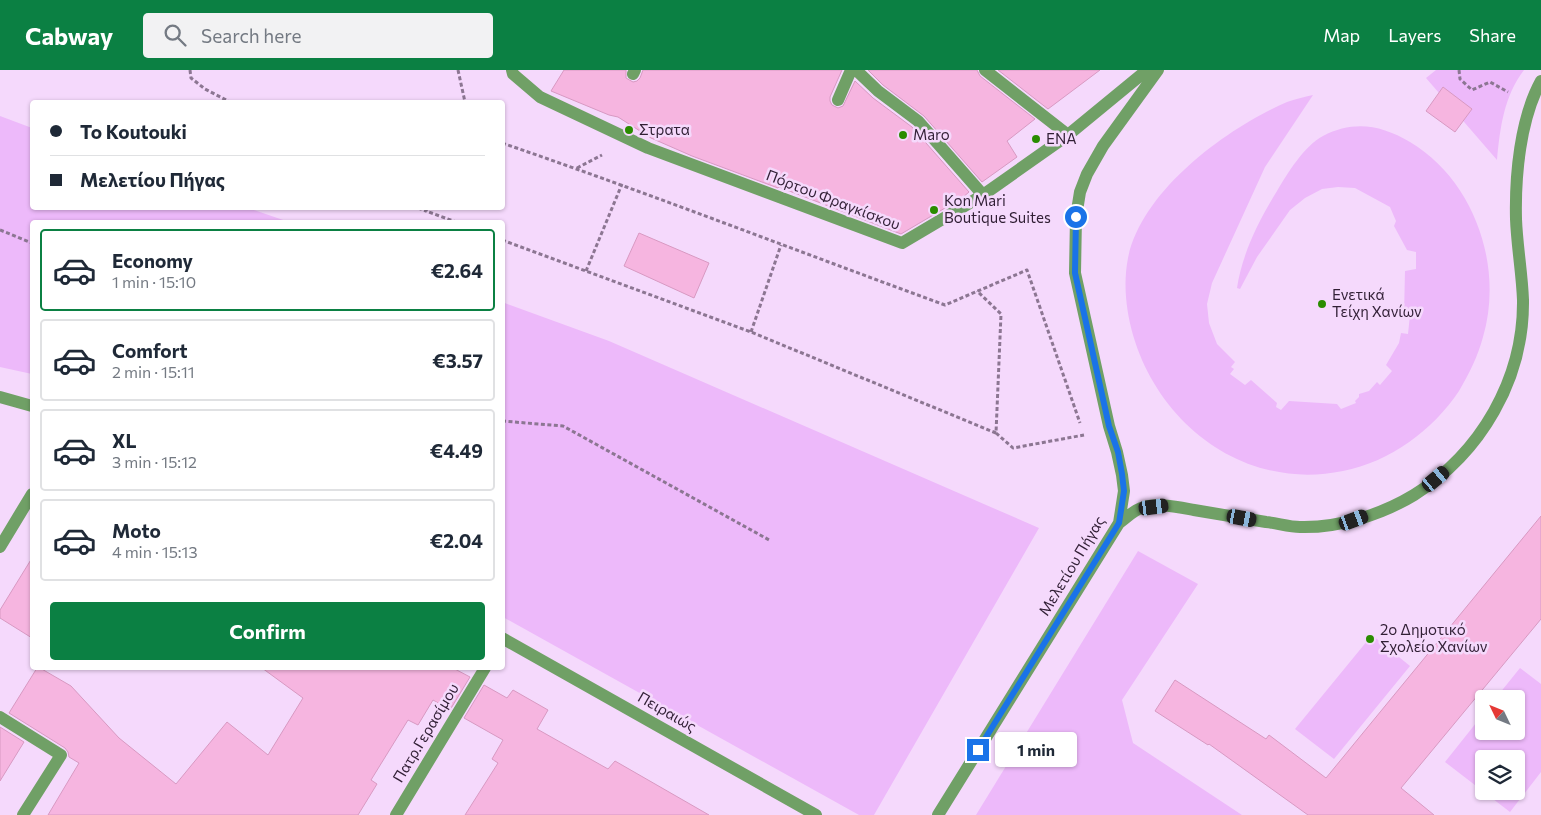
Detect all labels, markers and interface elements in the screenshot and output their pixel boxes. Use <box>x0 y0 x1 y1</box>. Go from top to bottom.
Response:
search box <box>143 13 493 58</box>
text: Cabway <box>25 21 113 50</box>
icon: search <box>161 21 189 49</box>
text: Search here <box>201 24 302 47</box>
text: Map <box>1323 24 1360 46</box>
text: Layers <box>1388 24 1441 46</box>
text: Share <box>1469 24 1516 46</box>
text: To Koutouki <box>80 120 187 143</box>
place label: Στρατα <box>639 120 690 138</box>
marker: Στρατα <box>623 124 635 136</box>
place label: Maro <box>913 125 950 143</box>
marker: Maro <box>897 129 909 141</box>
place label: ENA <box>1046 129 1077 147</box>
marker: ENA <box>1030 133 1042 145</box>
street label: Πόρτου Φραγκίσκου <box>764 165 903 233</box>
text: Μελετίου Πήγας <box>80 168 225 191</box>
place label: Kon Mari Boutique Suites <box>944 191 1051 226</box>
marker: Kon Mari Boutique Suites <box>928 204 940 216</box>
route start <box>1065 206 1087 228</box>
icon: car <box>52 248 97 293</box>
text: Economy <box>112 249 193 272</box>
text: €2.64 <box>431 259 483 282</box>
text: 1 min · 15:10 <box>112 272 196 291</box>
place label: Ενετικά Τείχη Χανίων <box>1332 285 1422 320</box>
marker: Ενετικά Τείχη Χανίων <box>1316 298 1328 310</box>
icon: car <box>52 338 97 383</box>
text: Comfort <box>112 339 188 362</box>
text: €3.57 <box>432 349 483 372</box>
text: 2 min · 15:11 <box>112 362 195 381</box>
icon: car <box>52 428 97 473</box>
text: XL <box>112 429 137 452</box>
text: €4.49 <box>430 439 483 462</box>
text: 3 min · 15:12 <box>112 452 197 471</box>
car <box>1419 464 1452 494</box>
car <box>1138 498 1169 516</box>
car <box>1225 508 1258 528</box>
car <box>1337 508 1370 532</box>
street label: Μελετίου Πήγας <box>1034 512 1108 618</box>
icon: car <box>52 518 97 563</box>
text: Moto <box>112 519 161 542</box>
text: €2.04 <box>430 529 483 552</box>
text: 4 min · 15:13 <box>112 542 198 561</box>
button: Confirm <box>50 602 485 660</box>
place label: 2ο Δημοτικό Σχολείο Χανίων <box>1380 620 1488 655</box>
marker: 2ο Δημοτικό Σχολείο Χανίων <box>1364 633 1376 645</box>
street label: Πατρ.Γερασίμου <box>388 680 462 785</box>
street label: Πειραιώς <box>635 687 700 735</box>
north arrow <box>1475 690 1525 740</box>
map controls <box>1475 690 1525 800</box>
callout: 1 min <box>996 732 1078 768</box>
route end <box>967 739 989 761</box>
text: 1 min <box>1017 740 1055 759</box>
button: layers <box>1475 750 1525 800</box>

